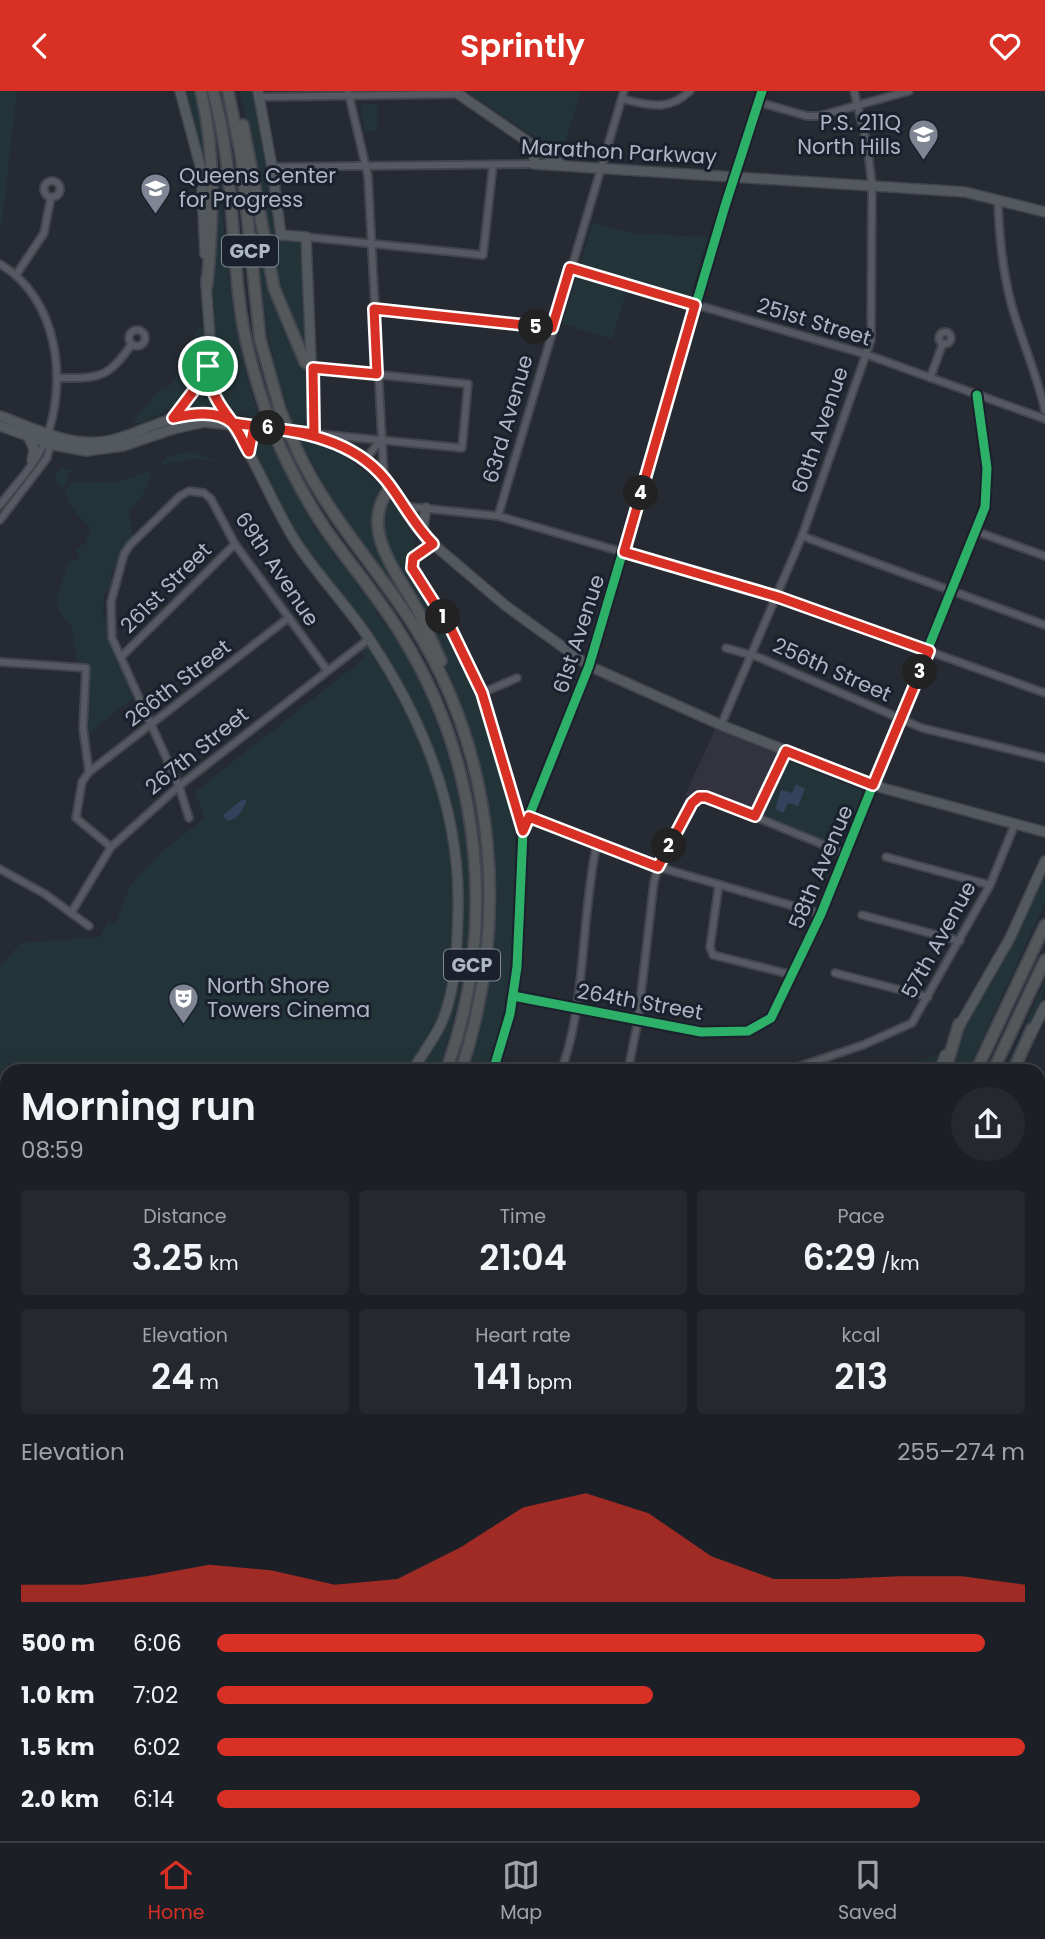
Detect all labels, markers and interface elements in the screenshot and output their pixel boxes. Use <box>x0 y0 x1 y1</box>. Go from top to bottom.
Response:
text: Sprintly <box>460 23 585 68</box>
icon: back <box>21 27 59 65</box>
icon: heart <box>986 27 1024 65</box>
place label: P.S. 211Q North Hills <box>797 108 901 161</box>
school or university icon: P.S. 211Q North Hills <box>907 118 941 162</box>
street label: Marathon Parkway <box>520 132 718 171</box>
place label: Queens Center for Progress <box>179 161 336 214</box>
school or university icon: Queens Center for Progress <box>139 171 173 215</box>
road number: GCP <box>222 235 278 267</box>
street label: 251st Street <box>754 290 875 353</box>
pin: 5 <box>518 309 554 345</box>
text: 5 <box>529 313 542 340</box>
pin <box>178 336 238 396</box>
icon: arrive <box>189 347 227 385</box>
street label: 63rd Avenue <box>475 351 540 486</box>
street label: 60th Avenue <box>784 363 855 497</box>
pin: 6 <box>250 411 286 445</box>
text: 6 <box>261 414 274 441</box>
pin: 4 <box>624 475 658 511</box>
text: 4 <box>634 479 647 506</box>
street label: 69th Avenue <box>228 506 326 632</box>
street label: 261st Street <box>114 536 218 640</box>
street label: 61st Avenue <box>546 571 611 697</box>
pin: 1 <box>426 599 460 635</box>
text: 1 <box>439 603 446 630</box>
street label: 256th Street <box>768 631 896 709</box>
street label: 266th Street <box>119 632 237 733</box>
pin: 3 <box>902 655 937 689</box>
text: 3 <box>914 658 925 685</box>
street label: 267th Street <box>139 700 254 801</box>
street label: 58th Avenue <box>781 800 860 933</box>
pin: 2 <box>652 829 686 863</box>
text: 2 <box>663 832 674 859</box>
street label: 57th Avenue <box>894 876 983 1004</box>
road number: GCP <box>444 950 500 981</box>
place label: North Shore Towers Cinema <box>207 971 370 1024</box>
street label: 264th Street <box>575 976 705 1027</box>
theatre icon: North Shore Towers Cinema <box>167 981 201 1025</box>
text: Morning run <box>21 1080 256 1133</box>
button: share <box>951 1087 1025 1161</box>
text: 08:59 <box>21 1134 84 1166</box>
text: Distance <box>143 1203 227 1230</box>
text: Time <box>500 1203 546 1230</box>
text: Pace <box>837 1203 885 1230</box>
text: 3.25 <box>131 1233 204 1282</box>
text: 21:04 <box>479 1233 567 1282</box>
text: 6:29 <box>802 1233 876 1282</box>
text: km <box>204 1250 239 1277</box>
text: /km <box>876 1250 920 1277</box>
text: Elevation <box>142 1322 228 1349</box>
text: Heart rate <box>475 1322 571 1349</box>
text: kcal <box>842 1322 880 1349</box>
text: 24 <box>151 1352 194 1401</box>
text: 141 <box>474 1352 522 1401</box>
text: 213 <box>834 1352 888 1401</box>
text: m <box>194 1369 219 1396</box>
text: bpm <box>522 1369 572 1396</box>
text: Elevation <box>21 1436 125 1468</box>
text: 255–274 m <box>897 1436 1025 1468</box>
text: 500 m <box>21 1627 95 1659</box>
text: 6:06 <box>133 1627 182 1659</box>
text: 1.0 km <box>21 1679 95 1711</box>
text: 7:02 <box>133 1679 178 1711</box>
text: 1.5 km <box>21 1731 95 1763</box>
text: 6:02 <box>133 1731 180 1763</box>
text: 2.0 km <box>21 1783 99 1815</box>
text: 6:14 <box>133 1783 174 1815</box>
tab: Home <box>148 1856 205 1927</box>
tab: Map <box>500 1856 542 1927</box>
tab: Saved <box>838 1856 897 1927</box>

